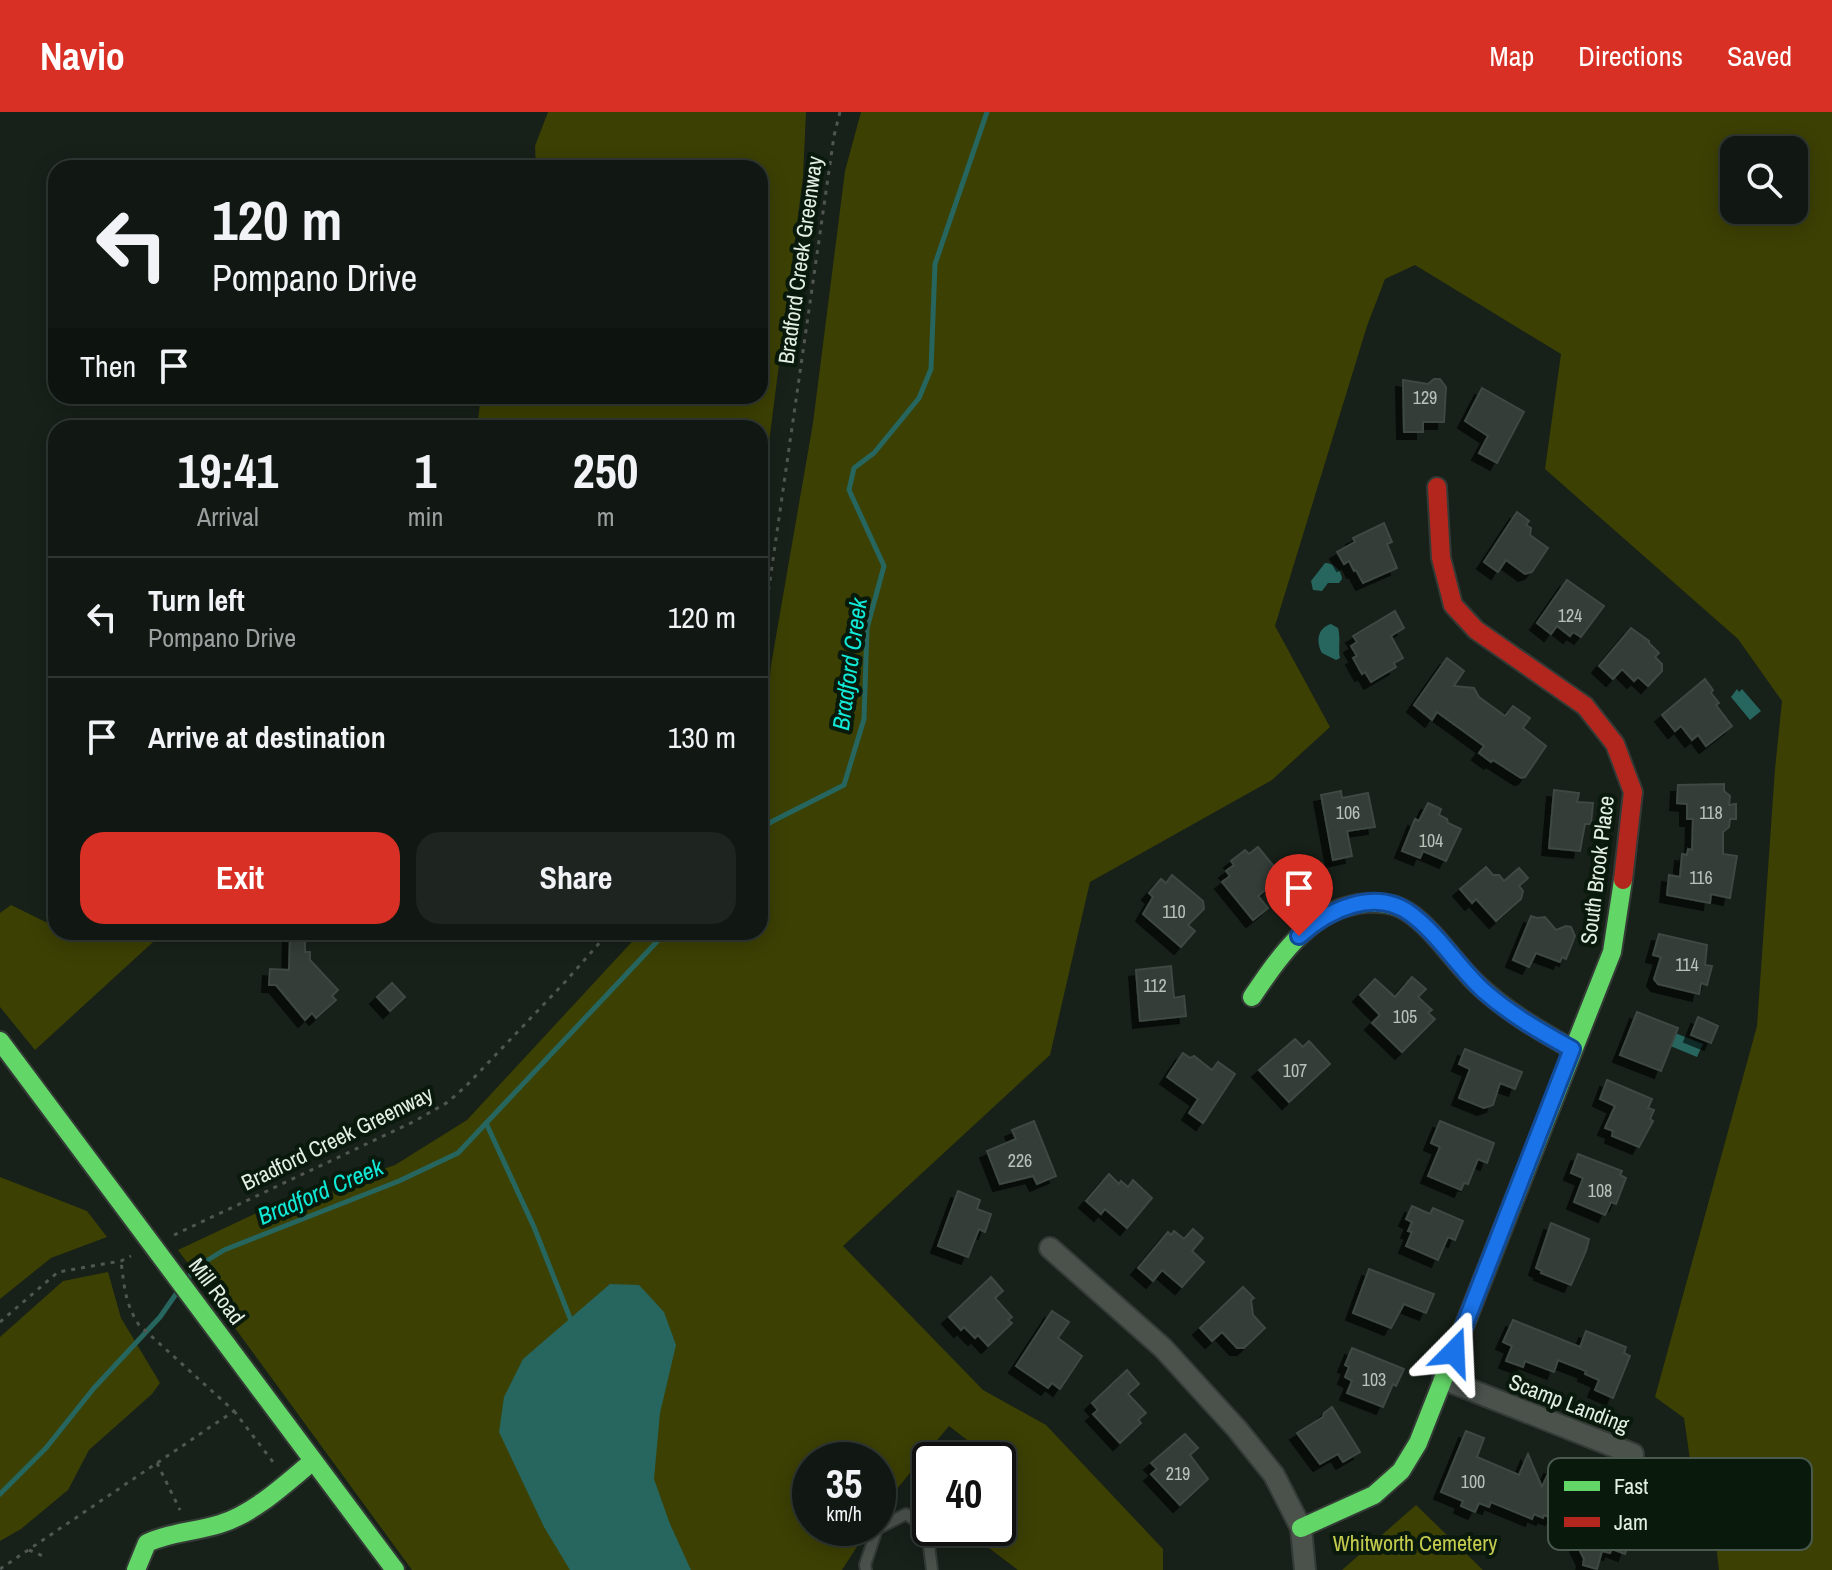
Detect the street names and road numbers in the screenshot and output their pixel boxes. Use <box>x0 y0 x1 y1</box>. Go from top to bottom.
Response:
street label: Bradford Creek Greenway <box>771 154 829 366</box>
street label: South Brook Place <box>1573 794 1621 946</box>
street label: Bradford Creek Greenway <box>237 1080 437 1196</box>
street label: Mill Road <box>182 1252 252 1330</box>
street label: Scamp Landing <box>1505 1366 1633 1440</box>

